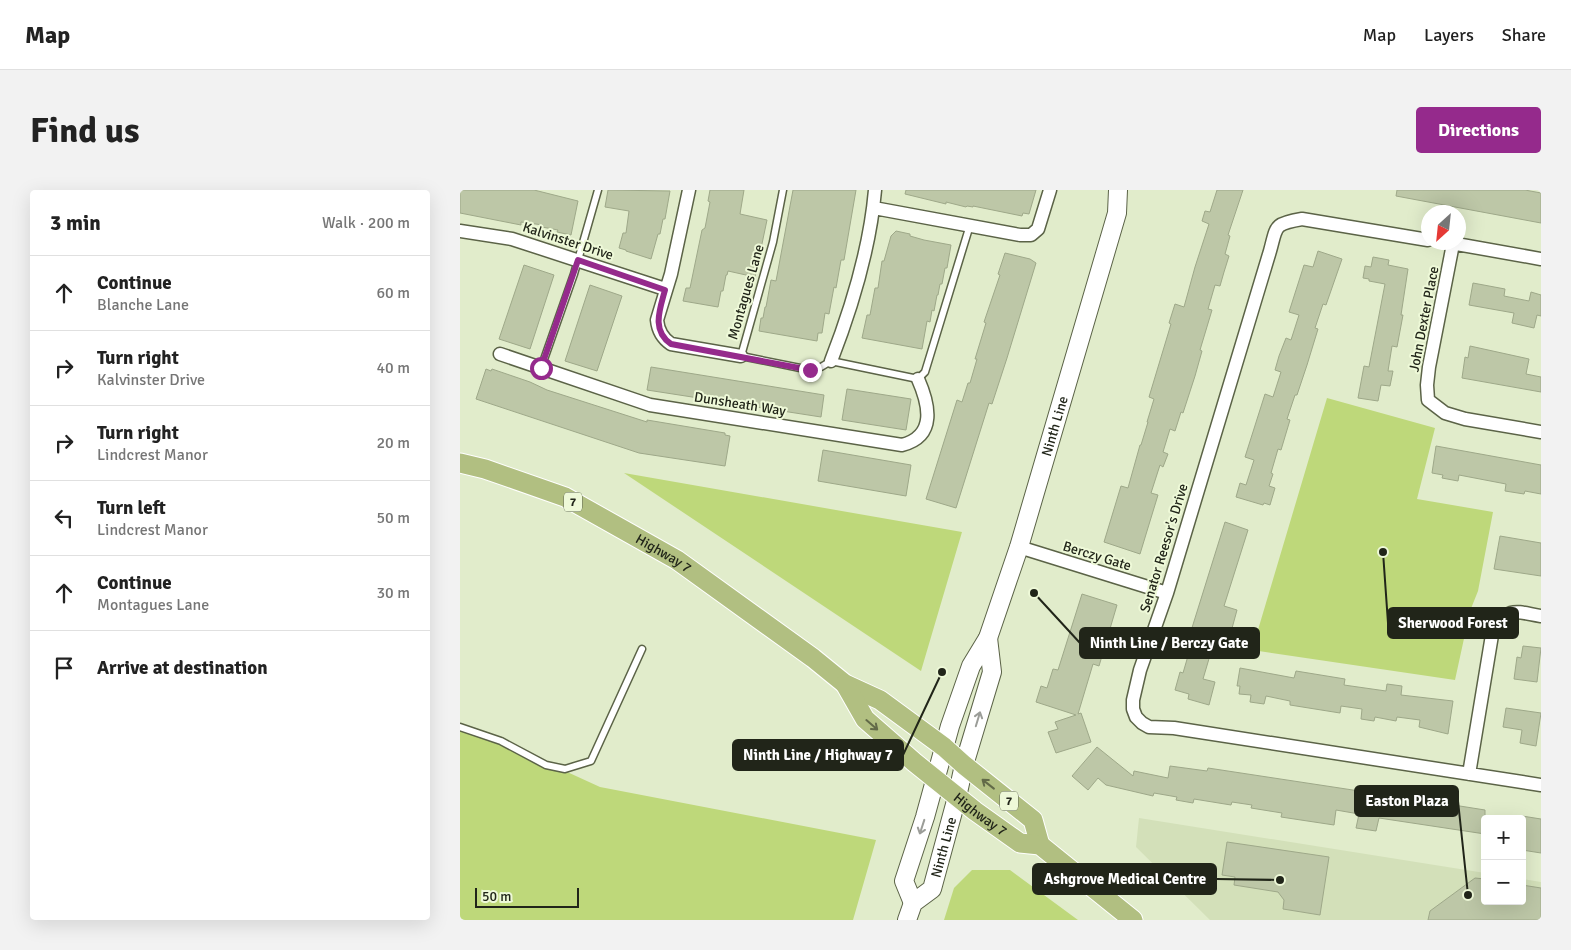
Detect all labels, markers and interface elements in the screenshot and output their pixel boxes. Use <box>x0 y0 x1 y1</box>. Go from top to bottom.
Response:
text: Map <box>25 20 70 50</box>
text: Map <box>1363 24 1396 46</box>
text: Layers <box>1424 24 1474 46</box>
text: Share <box>1502 24 1546 46</box>
button: Directions <box>1416 107 1541 153</box>
text: Find us <box>30 109 140 152</box>
north arrow <box>1421 205 1466 250</box>
text: 3 min <box>50 210 101 236</box>
text: Walk · 200 m <box>322 213 410 233</box>
street label: Kalvinster Drive <box>520 218 616 264</box>
street label: Montagues Lane <box>724 242 768 342</box>
street label: John Dexter Place <box>1405 265 1443 373</box>
text: Continue <box>97 271 172 295</box>
icon: ahead <box>50 279 78 307</box>
text: 60 m <box>376 283 410 303</box>
text: Blanche Lane <box>97 295 189 315</box>
text: Turn right <box>97 346 179 370</box>
icon: right <box>50 354 78 382</box>
route start <box>530 357 553 380</box>
text: 40 m <box>376 358 410 378</box>
route end <box>799 359 822 382</box>
text: Kalvinster Drive <box>97 370 205 390</box>
street label: Dunsheath Way <box>693 388 787 420</box>
street label: Ninth Line <box>1038 394 1071 458</box>
text: Turn right <box>97 421 179 445</box>
icon: right <box>50 429 78 457</box>
text: 20 m <box>376 433 410 453</box>
text: Lindcrest Manor <box>97 445 208 465</box>
street label: Senator Reesor's Drive <box>1136 482 1192 614</box>
road number: 7 <box>564 492 582 512</box>
text: Turn left <box>97 496 166 520</box>
icon: left <box>50 504 78 532</box>
text: 50 m <box>376 508 410 528</box>
text: Lindcrest Manor <box>97 520 208 540</box>
street label: Highway 7 <box>633 530 695 576</box>
street label: Berczy Gate <box>1061 538 1133 574</box>
text: Continue <box>97 571 172 595</box>
icon: ahead <box>50 579 78 607</box>
text: 30 m <box>376 583 410 603</box>
text: Montagues Lane <box>97 595 209 615</box>
callout: Sherwood Forest <box>1388 608 1518 638</box>
text: Sherwood Forest <box>1398 614 1508 632</box>
callout: Ninth Line / Berczy Gate <box>1080 628 1259 658</box>
text: Ninth Line / Berczy Gate <box>1090 634 1248 652</box>
icon: arrive <box>50 654 78 682</box>
text: Arrive at destination <box>97 656 268 680</box>
one-way arrow <box>973 711 983 727</box>
one-way arrow <box>865 719 878 731</box>
callout: Ninth Line / Highway 7 <box>733 740 903 770</box>
text: Ninth Line / Highway 7 <box>743 746 893 764</box>
one-way arrow <box>982 779 995 790</box>
callout: Easton Plaza <box>1355 786 1458 816</box>
street label: Highway 7 <box>950 789 1010 840</box>
road number: 7 <box>1000 792 1018 810</box>
text: Easton Plaza <box>1365 792 1449 810</box>
street label: Ninth Line <box>927 815 960 879</box>
map controls <box>1481 815 1526 905</box>
button: + <box>1481 815 1526 860</box>
one-way arrow <box>917 818 926 834</box>
button: − <box>1481 860 1526 905</box>
callout: Ashgrove Medical Centre <box>1033 864 1216 894</box>
text: Ashgrove Medical Centre <box>1044 870 1206 888</box>
scale bar <box>475 885 579 908</box>
text: 50 m <box>482 888 511 905</box>

